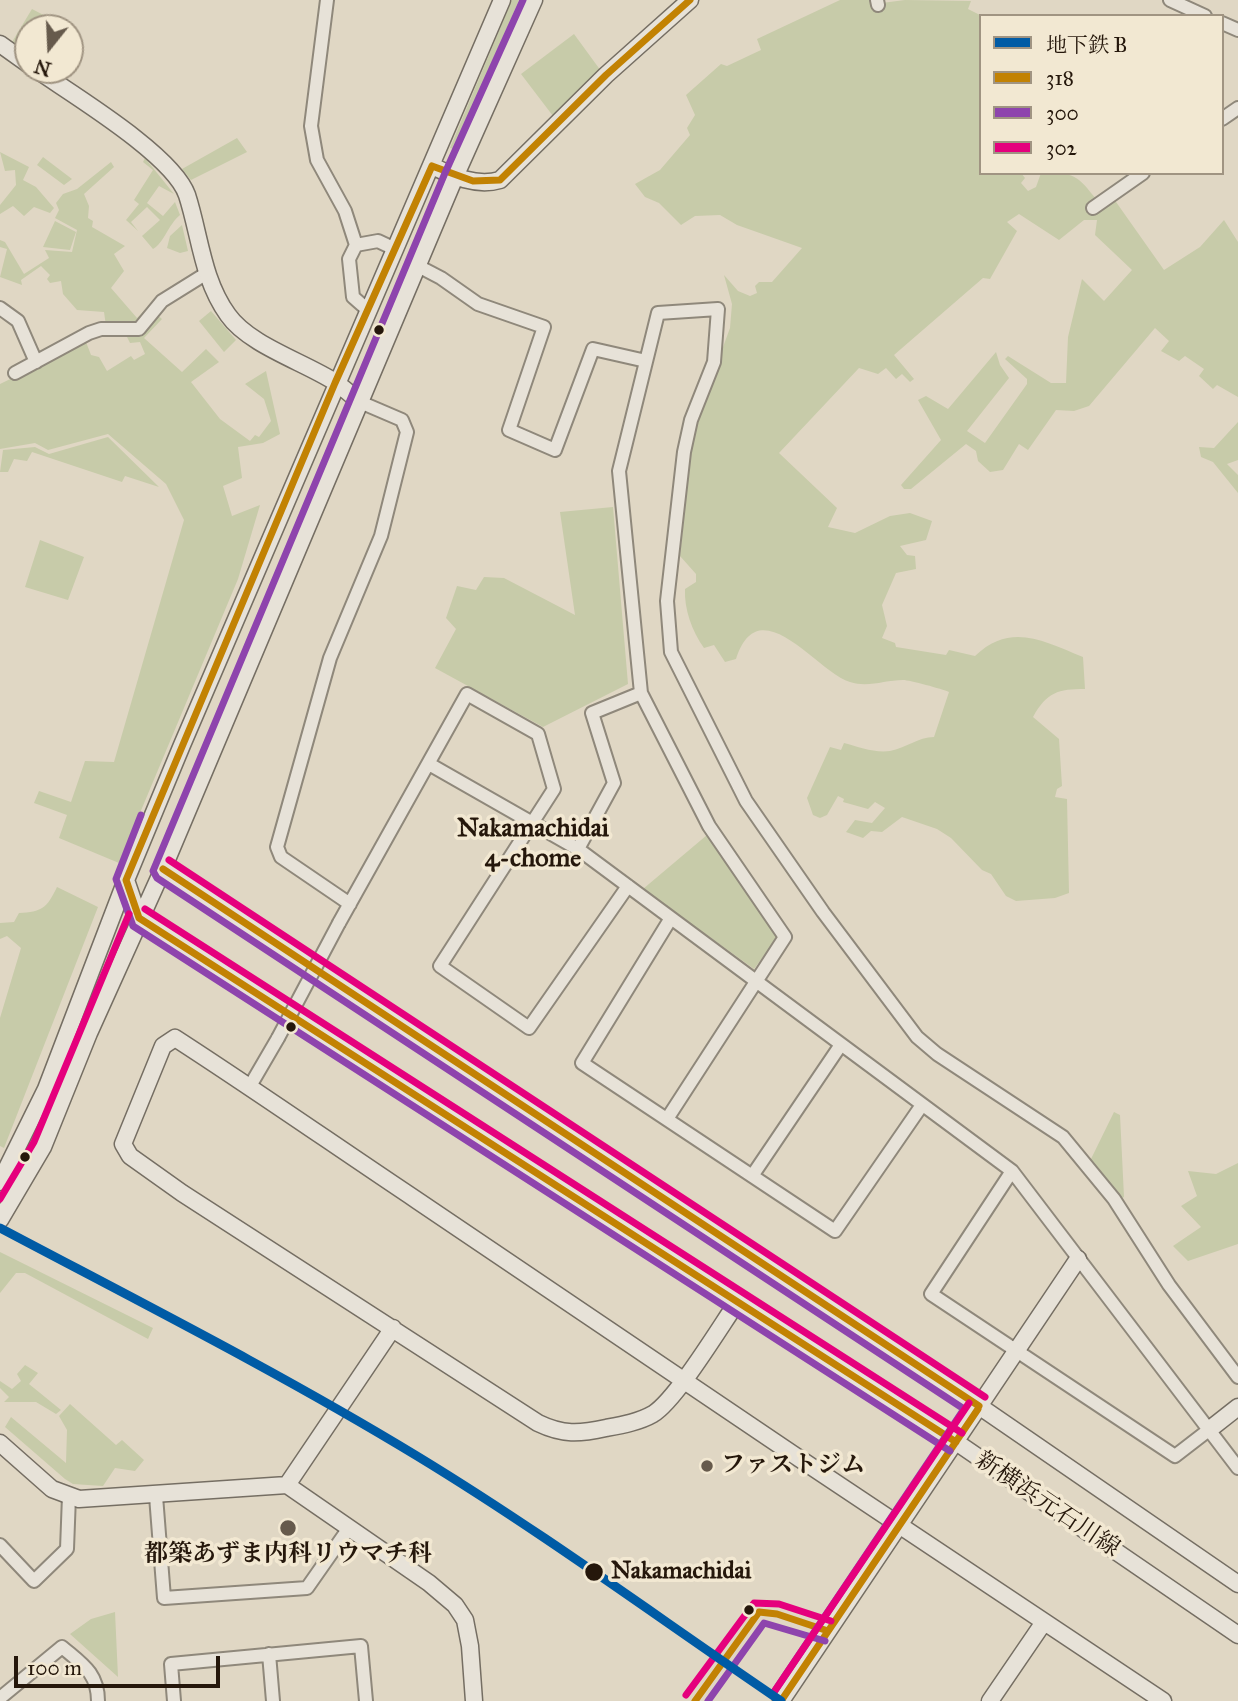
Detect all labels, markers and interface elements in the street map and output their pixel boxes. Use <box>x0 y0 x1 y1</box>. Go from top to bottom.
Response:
north arrow <box>14 14 84 84</box>
legend <box>979 14 1224 175</box>
text: 地下鉄 B <box>1046 32 1127 58</box>
text: N <box>32 54 54 81</box>
text: 318 <box>1046 65 1074 91</box>
text: 300 <box>1046 100 1079 126</box>
text: 302 <box>1046 135 1077 161</box>
unlabelled marker <box>372 323 386 337</box>
district label: Nakamachidai 4-chome <box>457 814 609 876</box>
unlabelled marker <box>284 1020 298 1034</box>
unlabelled marker <box>18 1150 32 1164</box>
street label: 新横浜元石川線 <box>969 1446 1125 1564</box>
place label: ファストジム <box>721 1452 865 1480</box>
marker: ファストジム <box>699 1458 715 1474</box>
marker: 都築あずま内科リウマチ科 <box>278 1518 298 1538</box>
place label: 都築あずま内科リウマチ科 <box>144 1541 432 1569</box>
place label: Nakamachidai <box>611 1558 751 1586</box>
marker: Nakamachidai <box>583 1561 605 1583</box>
unlabelled marker <box>742 1603 756 1617</box>
scale bar <box>18 1642 224 1686</box>
text: 100 m <box>27 1655 82 1681</box>

